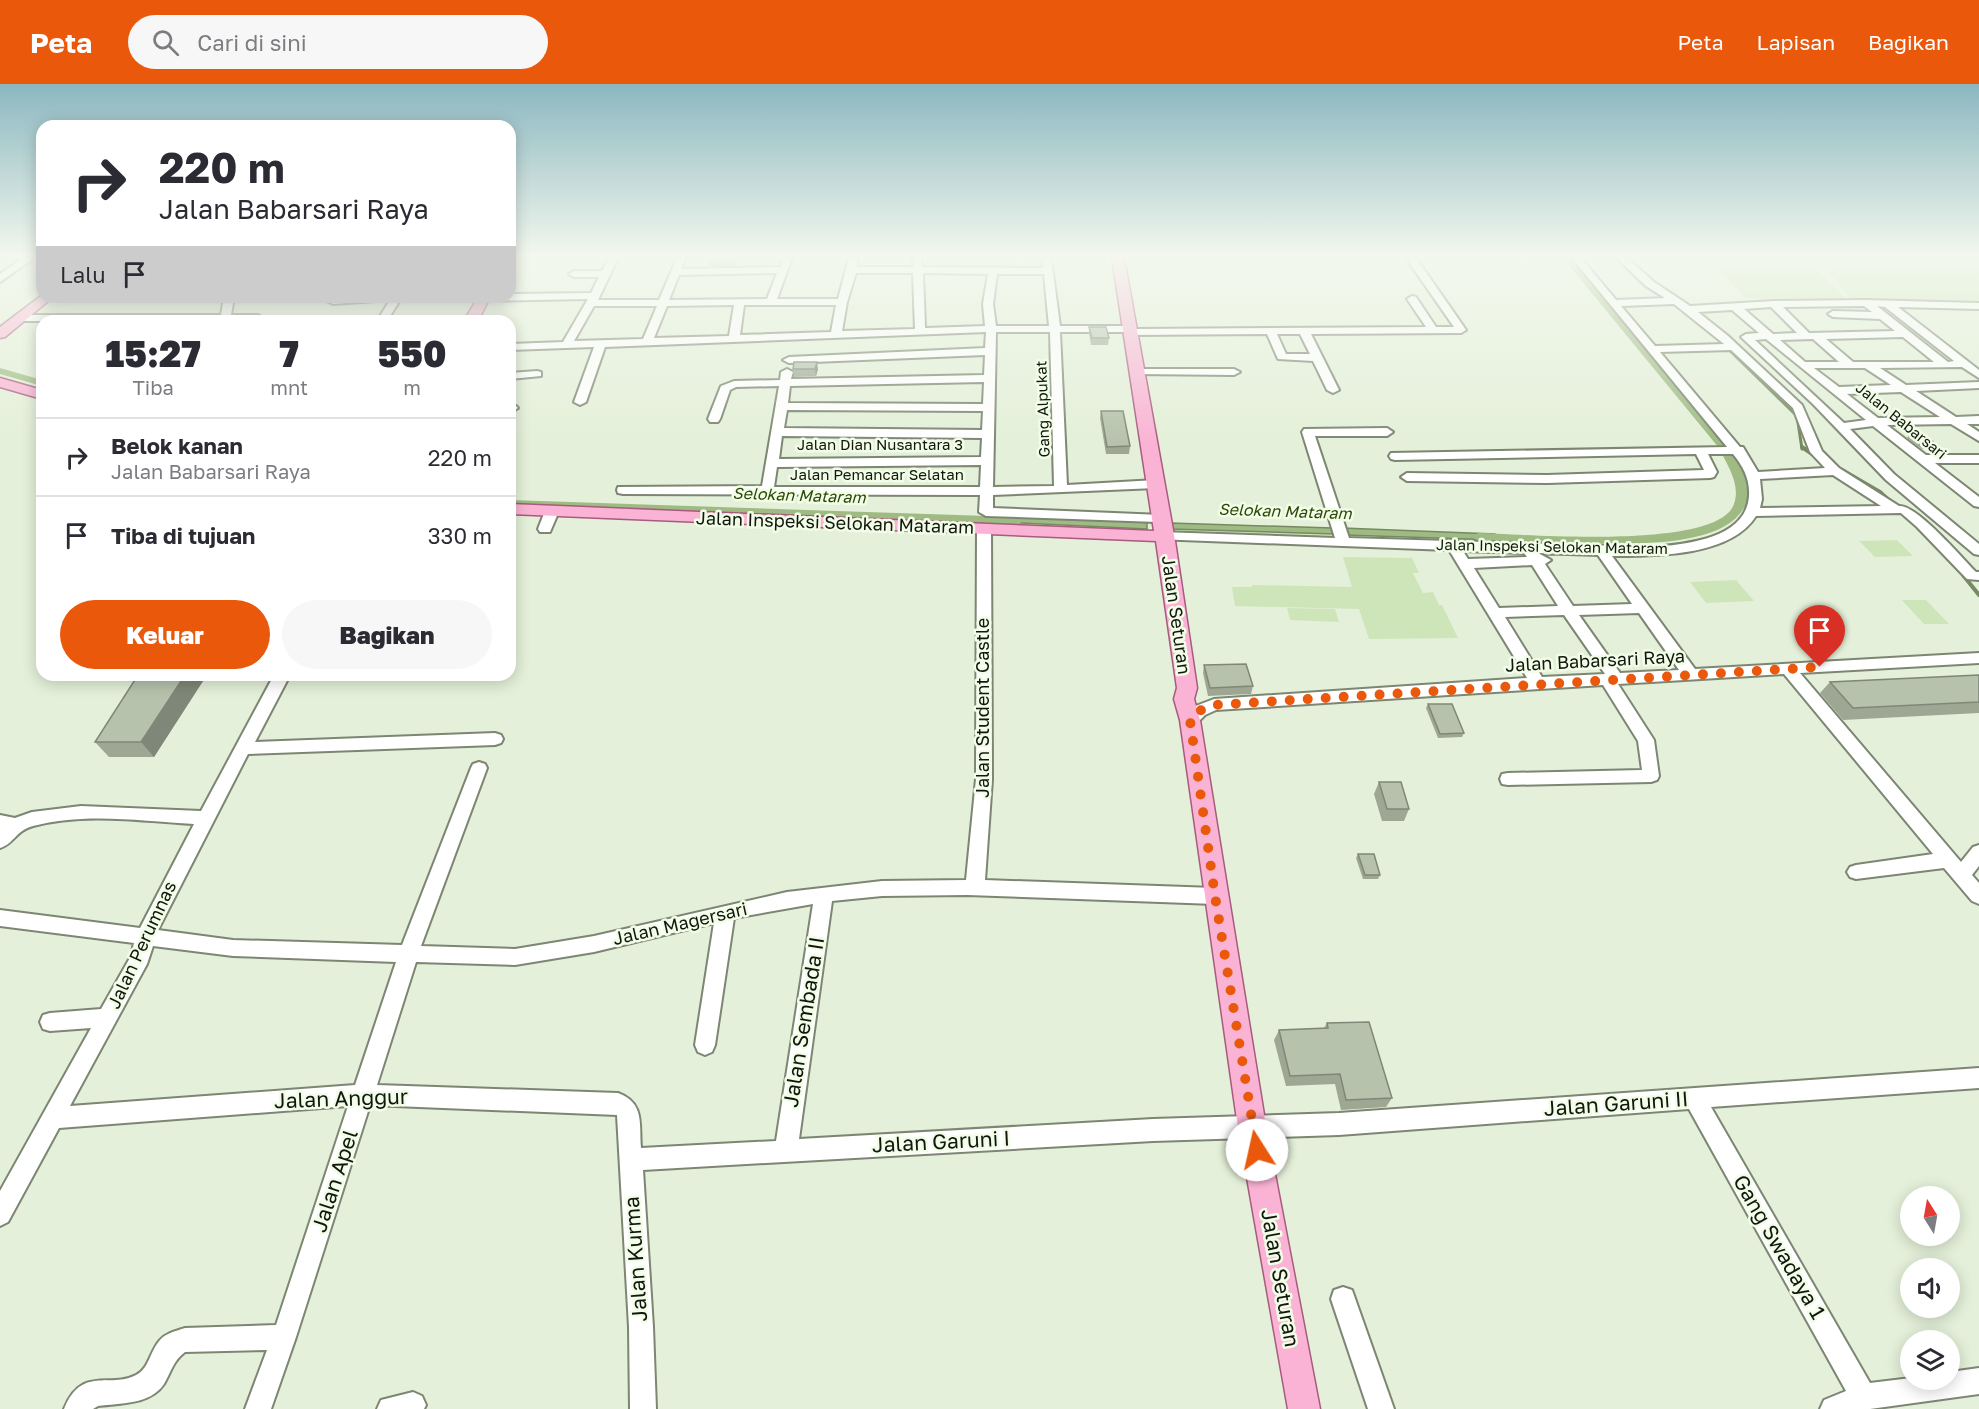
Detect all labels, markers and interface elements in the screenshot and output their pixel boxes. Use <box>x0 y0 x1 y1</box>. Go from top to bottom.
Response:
search box <box>128 15 548 69</box>
text: Peta <box>30 26 92 59</box>
icon: search <box>149 26 182 59</box>
text: Cari di sini <box>197 29 307 56</box>
text: Peta <box>1678 29 1724 55</box>
text: Lapisan <box>1757 29 1835 55</box>
text: Bagikan <box>1868 29 1949 55</box>
text: 220 m <box>159 142 285 192</box>
icon: right <box>60 144 138 222</box>
text: Jalan Babarsari Raya <box>159 193 429 225</box>
icon: arrive <box>118 258 151 291</box>
text: Lalu <box>60 261 106 288</box>
text: 15:27 <box>105 332 201 375</box>
text: 7 <box>279 332 299 375</box>
text: 550 <box>377 332 447 375</box>
street label: Gang Alpukat <box>1031 360 1053 458</box>
text: Tiba <box>132 375 174 399</box>
text: mnt <box>270 375 308 399</box>
text: m <box>403 375 421 399</box>
street label: Jalan Babarsari <box>1853 378 1951 462</box>
text: Belok kanan <box>111 432 243 459</box>
street label: Jalan Dian Nusantara 3 <box>797 435 963 453</box>
icon: right <box>60 441 93 474</box>
text: 220 m <box>428 444 492 471</box>
text: Jalan Babarsari Raya <box>111 459 311 483</box>
street label: Jalan Pemancar Selatan <box>790 465 964 483</box>
water label: Selokan Mataram <box>732 483 867 507</box>
water label: Selokan Mataram <box>1218 499 1353 523</box>
street label: Jalan Inspeksi Selokan Mataram <box>696 506 974 538</box>
icon: arrive <box>60 519 93 552</box>
text: Tiba di tujuan <box>111 522 255 549</box>
text: 330 m <box>428 522 492 549</box>
street label: Jalan Inspeksi Selokan Mataram <box>1436 535 1668 557</box>
street label: Jalan Seturan <box>1158 554 1196 676</box>
button: Keluar <box>60 600 270 669</box>
button: Bagikan <box>282 600 492 669</box>
pin <box>1794 605 1845 667</box>
icon: arrive <box>1803 614 1836 647</box>
street label: Jalan Student Castle <box>971 618 993 798</box>
street label: Jalan Babarsari Raya <box>1505 644 1685 676</box>
street label: Jalan Perumnas <box>102 877 180 1012</box>
street label: Jalan Magersari <box>610 897 749 949</box>
street label: Jalan Sembada II <box>777 935 829 1109</box>
street label: Jalan Anggur <box>274 1083 408 1113</box>
street label: Jalan Garuni II <box>1543 1085 1689 1121</box>
position arrow <box>1225 1118 1289 1182</box>
street label: Jalan Garuni I <box>871 1124 1011 1158</box>
street label: Jalan Apel <box>305 1126 363 1235</box>
street label: Gang Swadaya 1 <box>1728 1170 1832 1323</box>
north arrow <box>1900 1186 1960 1246</box>
map controls <box>1900 1186 1960 1390</box>
street label: Jalan Kurma <box>618 1195 652 1323</box>
street label: Jalan Seturan <box>1256 1207 1306 1349</box>
button: sound <box>1900 1258 1960 1318</box>
button: layers <box>1900 1330 1960 1390</box>

